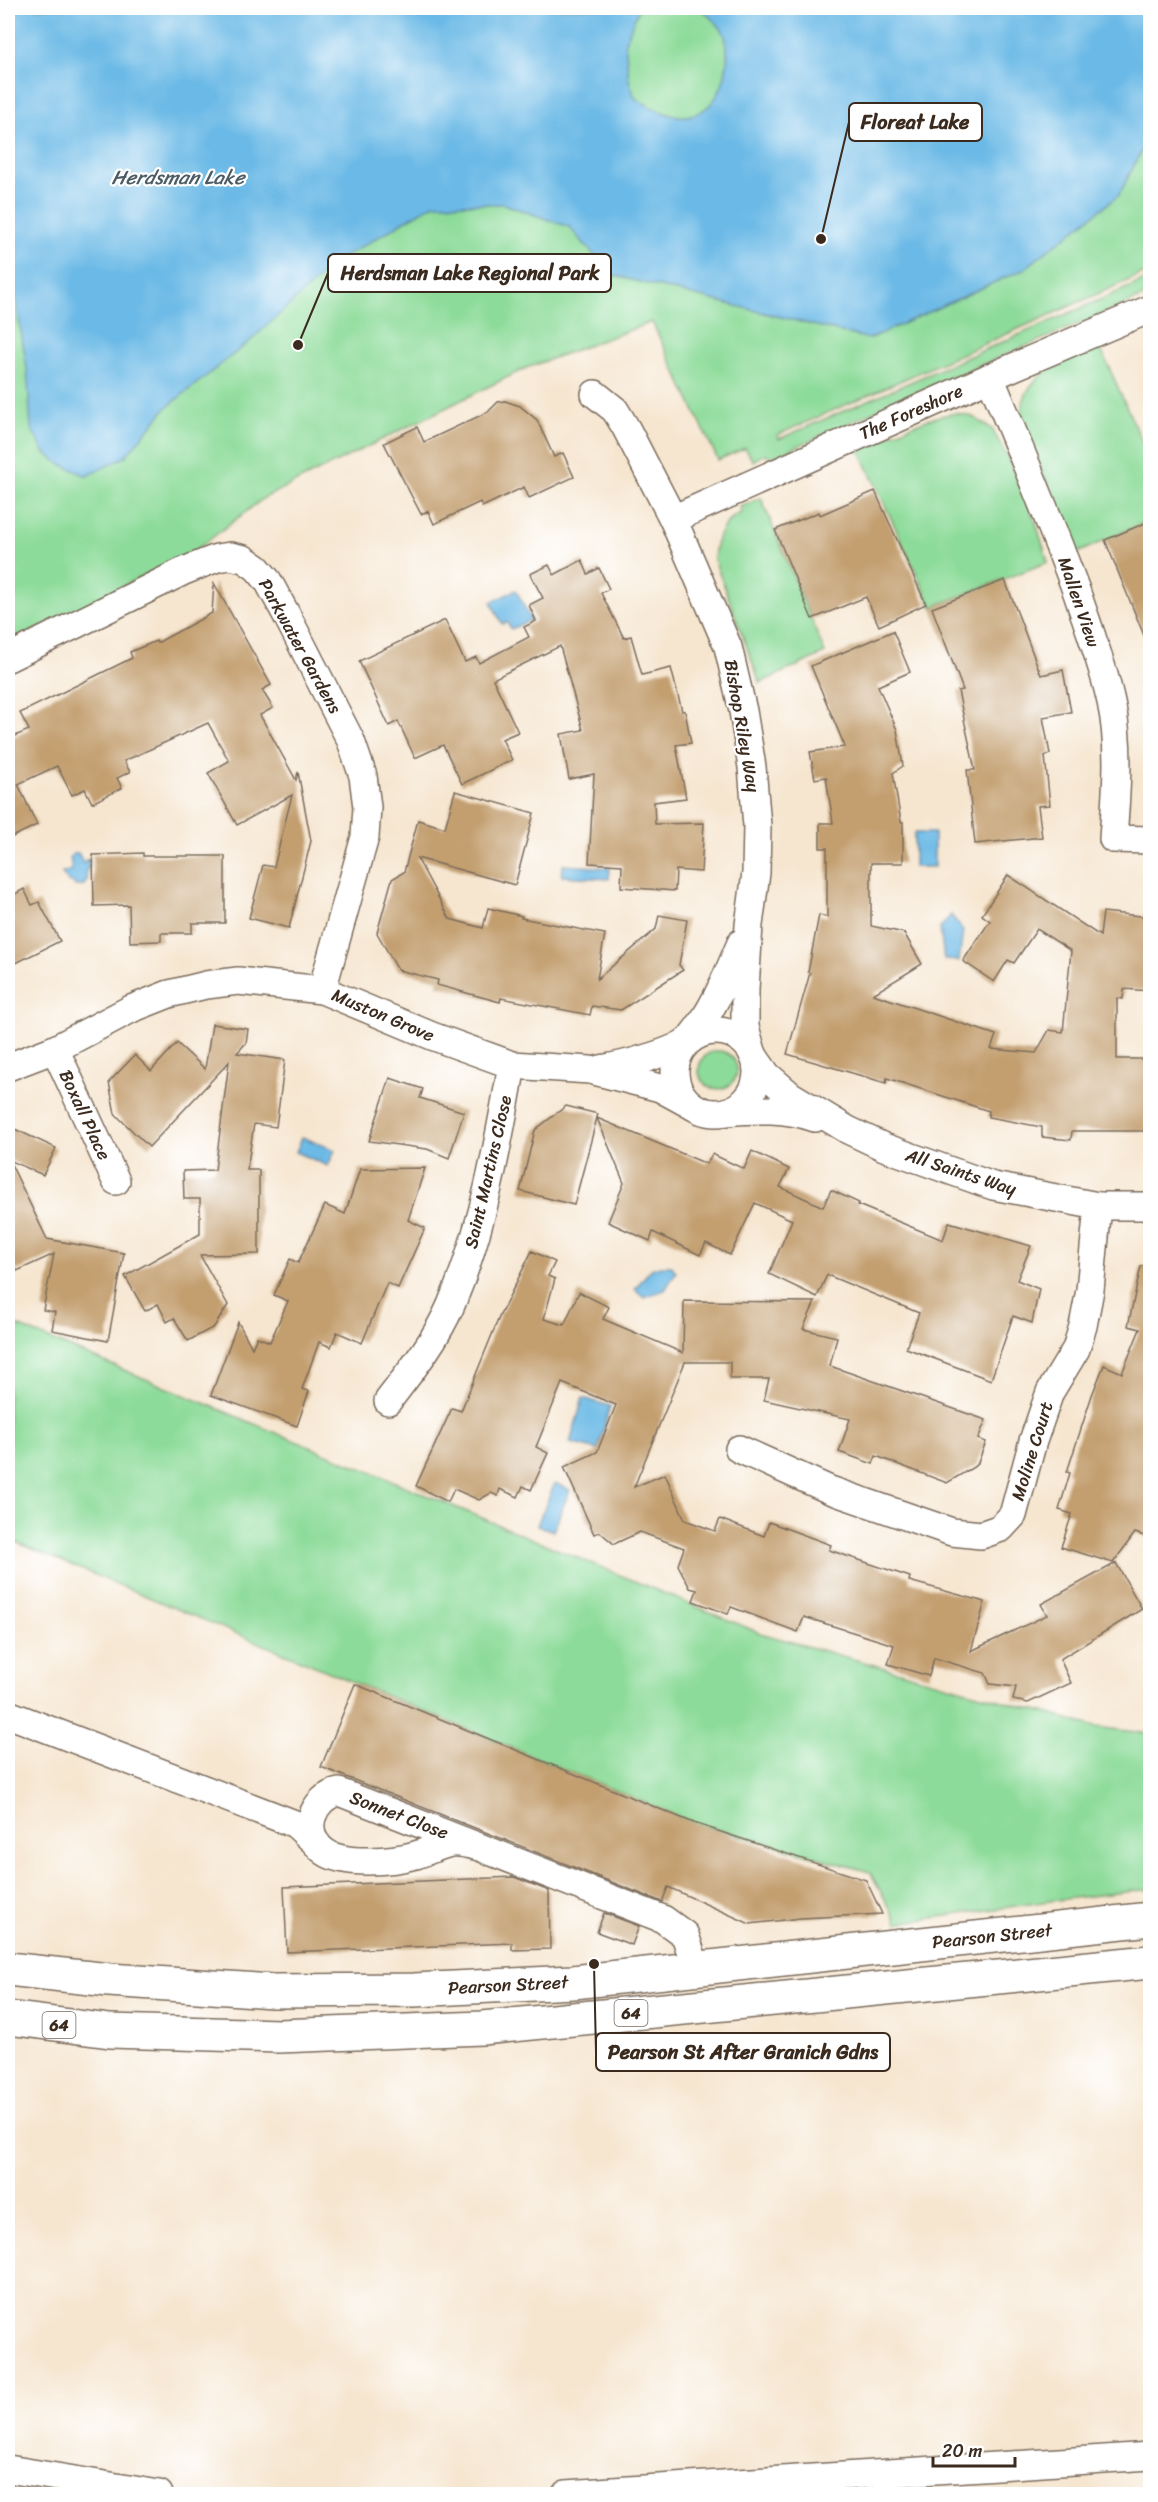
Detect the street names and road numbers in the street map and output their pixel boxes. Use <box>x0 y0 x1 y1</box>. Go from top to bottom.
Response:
street label: The Foreshore <box>854 375 968 449</box>
street label: Mallen View <box>1049 552 1110 652</box>
street label: Parkwater Gardens <box>250 572 351 720</box>
street label: Bishop Riley Way <box>715 657 770 796</box>
street label: Muston Grove <box>326 979 440 1051</box>
street label: Boxall Place <box>50 1064 120 1166</box>
street label: Saint Martins Close <box>455 1092 521 1252</box>
street label: All Saints Way <box>901 1139 1021 1205</box>
street label: Moline Court <box>1002 1397 1062 1505</box>
street label: Sonnet Close <box>345 1781 453 1849</box>
street label: Pearson Street <box>930 1914 1054 1958</box>
street label: Pearson Street <box>447 1966 570 2004</box>
road number: 64 <box>614 2000 648 2026</box>
road number: 64 <box>42 2012 76 2038</box>

